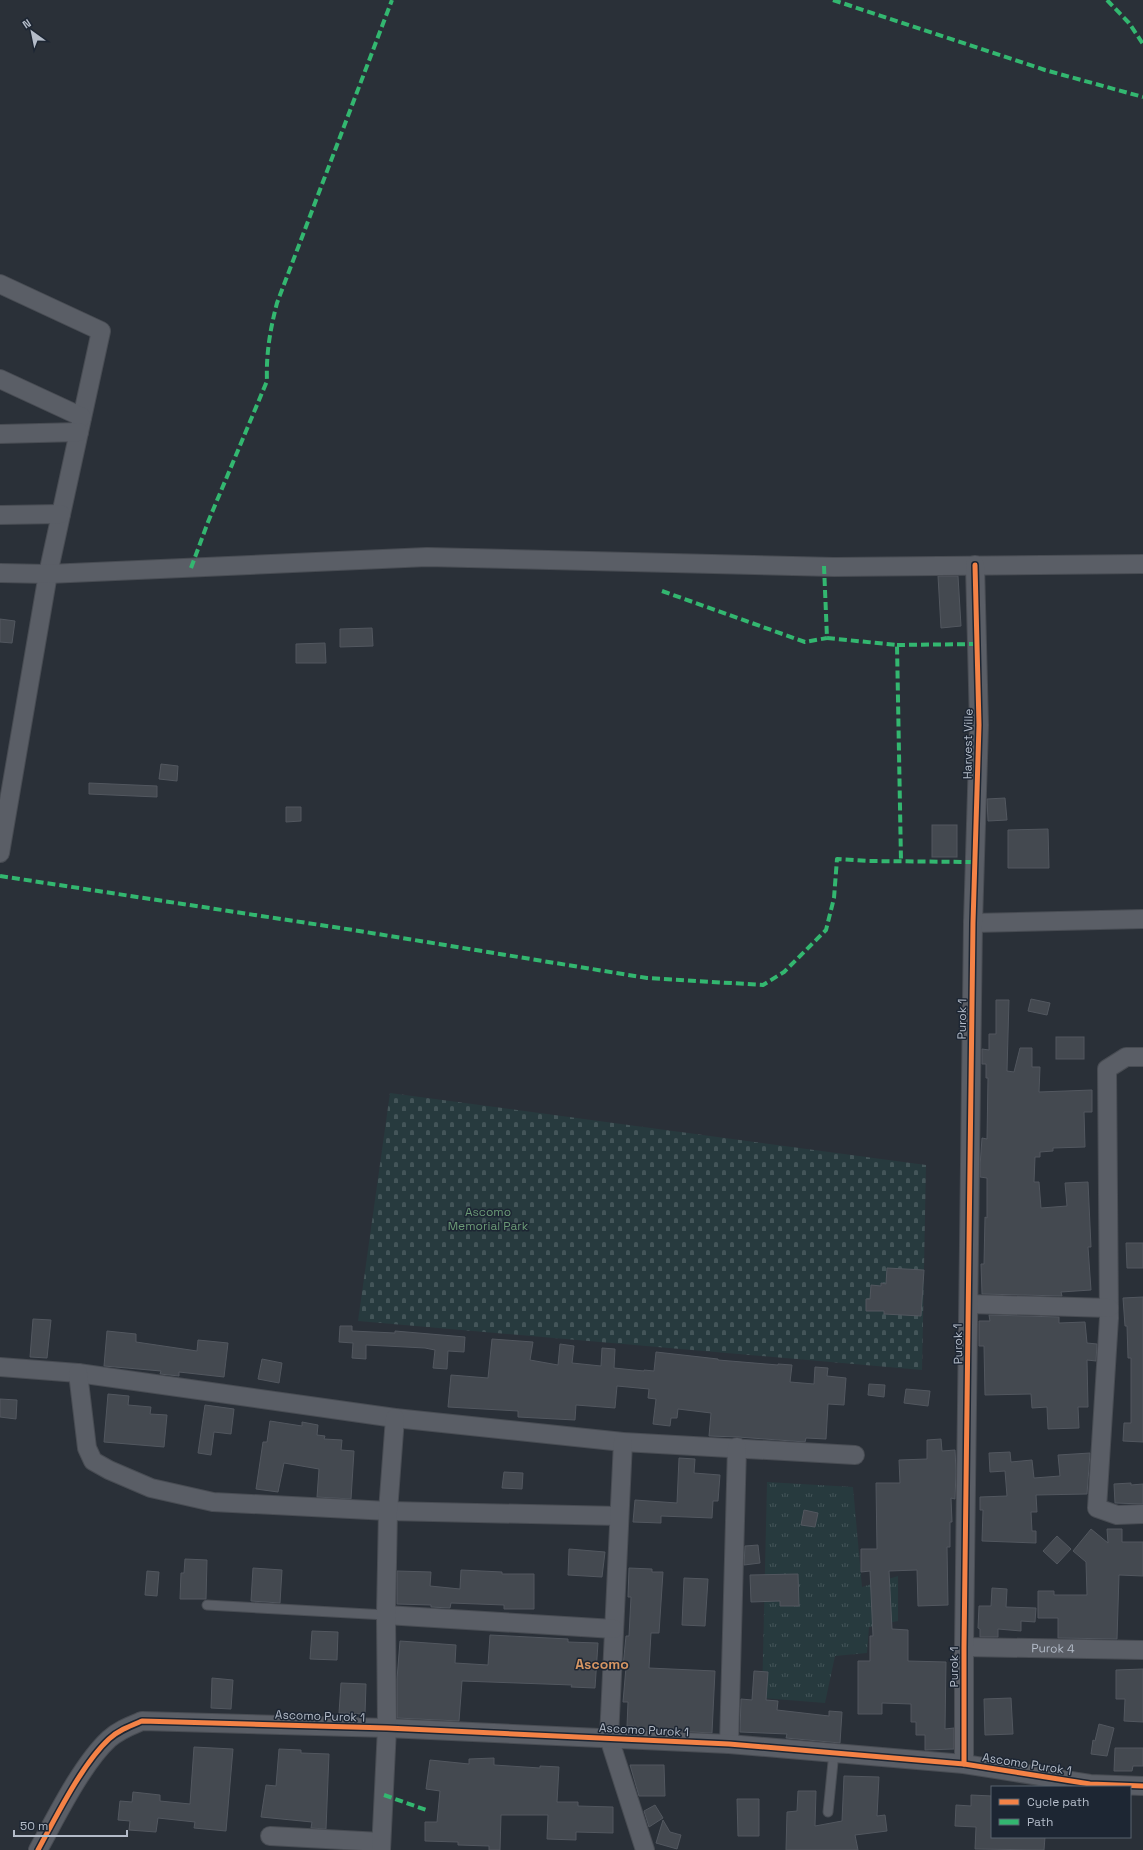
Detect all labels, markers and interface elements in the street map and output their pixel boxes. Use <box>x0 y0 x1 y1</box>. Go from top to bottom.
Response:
north arrow <box>12 12 52 52</box>
text: N <box>20 16 33 31</box>
street label: Harvest Ville <box>959 709 977 779</box>
street label: Purok 1 <box>954 998 970 1040</box>
park label: Ascomo Memorial Park <box>448 1204 529 1234</box>
street label: Purok 1 <box>950 1323 966 1365</box>
street label: Purok 4 <box>1031 1640 1075 1657</box>
street label: Purok 1 <box>946 1647 962 1687</box>
district label: Ascomo <box>575 1655 629 1673</box>
street label: Ascomo Purok 1 <box>275 1706 365 1726</box>
street label: Ascomo Purok 1 <box>599 1720 689 1740</box>
street label: Ascomo Purok 1 <box>981 1749 1073 1779</box>
legend <box>991 1786 1131 1838</box>
text: Cycle path <box>1027 1794 1089 1810</box>
scale bar <box>14 1812 127 1838</box>
text: Path <box>1027 1814 1053 1830</box>
text: 50 m <box>20 1818 48 1834</box>

